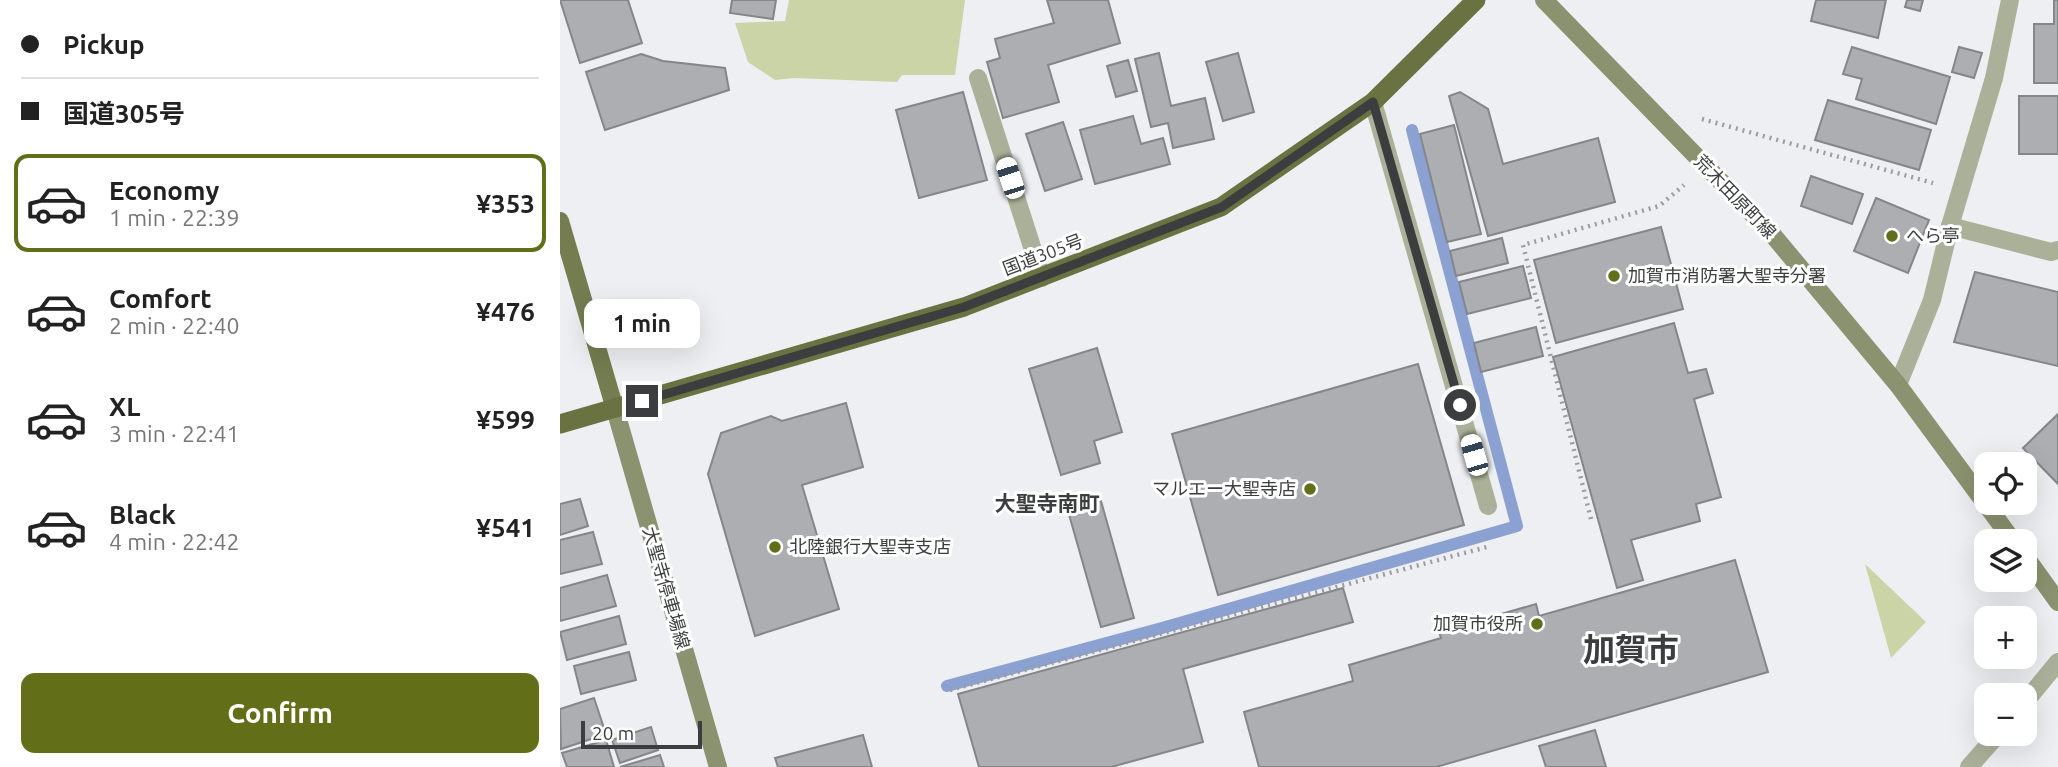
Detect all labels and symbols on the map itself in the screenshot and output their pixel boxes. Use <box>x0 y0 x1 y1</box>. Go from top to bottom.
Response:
street label: 荒木田原町線 <box>1691 151 1780 242</box>
car <box>994 155 1027 201</box>
place label: へら亭 <box>1906 225 1960 245</box>
marker: へら亭 <box>1884 228 1900 244</box>
street label: 国道305号 <box>1000 230 1086 279</box>
place label: 加賀市消防署大聖寺分署 <box>1628 265 1826 285</box>
marker: 加賀市消防署大聖寺分署 <box>1606 268 1622 284</box>
callout: 1 min <box>584 300 700 348</box>
route end <box>626 385 658 417</box>
route start <box>1444 389 1476 421</box>
car <box>1459 432 1490 478</box>
place label: マルエー大聖寺店 <box>1152 478 1296 498</box>
marker: マルエー大聖寺店 <box>1302 481 1318 497</box>
district label: 大聖寺南町 <box>995 491 1100 515</box>
street label: 大聖寺停車場線 <box>640 524 694 651</box>
place label: 北陸銀行大聖寺支店 <box>789 536 951 556</box>
marker: 北陸銀行大聖寺支店 <box>767 539 783 555</box>
place label: 加賀市役所 <box>1433 613 1523 633</box>
marker: 加賀市役所 <box>1529 616 1545 632</box>
district label: 加賀市 <box>1583 631 1679 667</box>
scale bar <box>581 718 702 750</box>

